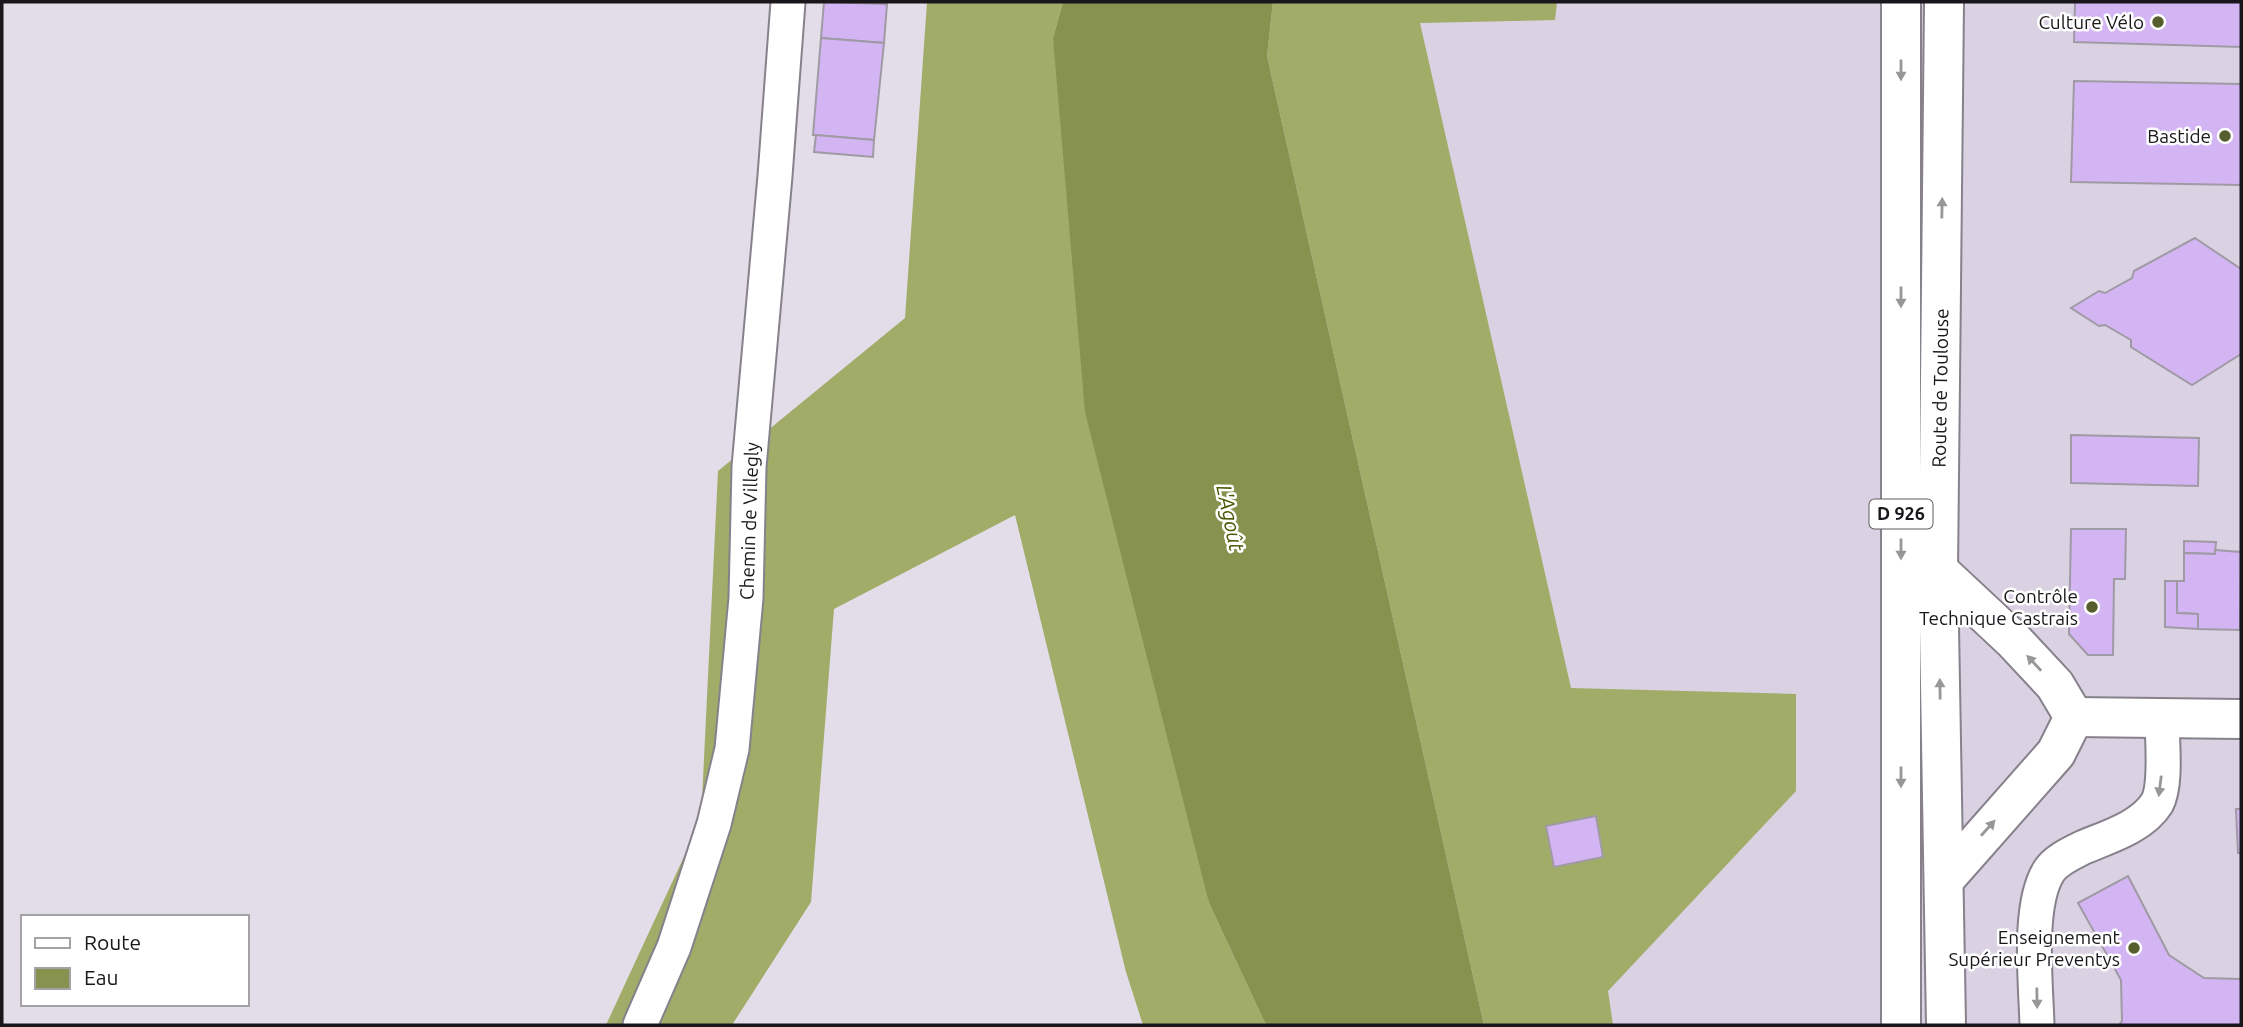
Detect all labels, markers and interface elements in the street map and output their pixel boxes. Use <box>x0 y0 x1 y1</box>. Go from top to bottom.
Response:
place label: Culture Vélo <box>2038 11 2144 33</box>
marker: Culture Vélo <box>2150 14 2166 30</box>
one-way arrow <box>1895 59 1907 81</box>
place label: Bastide <box>2147 125 2211 147</box>
marker: Bastide <box>2217 128 2233 144</box>
one-way arrow <box>1936 197 1948 219</box>
one-way arrow <box>1895 287 1907 309</box>
street label: Route de Toulouse <box>1928 308 1952 468</box>
street label: Chemin de Villegly <box>735 442 763 600</box>
water label: L'Agoût <box>1212 482 1250 554</box>
road number: D 926 <box>1870 500 1932 528</box>
one-way arrow <box>1895 539 1907 561</box>
place label: Contrôle Technique Castrais <box>1919 585 2078 629</box>
marker: Contrôle Technique Castrais <box>2084 599 2100 615</box>
one-way arrow <box>2026 654 2042 672</box>
one-way arrow <box>1934 678 1946 700</box>
one-way arrow <box>1895 766 1907 788</box>
one-way arrow <box>2155 775 2166 797</box>
one-way arrow <box>1980 820 1996 837</box>
legend <box>21 915 248 1006</box>
place label: Enseignement Supérieur Preventys <box>1948 926 2121 970</box>
text: Route <box>84 930 141 954</box>
marker: Enseignement Supérieur Preventys <box>2126 940 2142 956</box>
text: Eau <box>84 965 119 989</box>
one-way arrow <box>2031 987 2042 1009</box>

